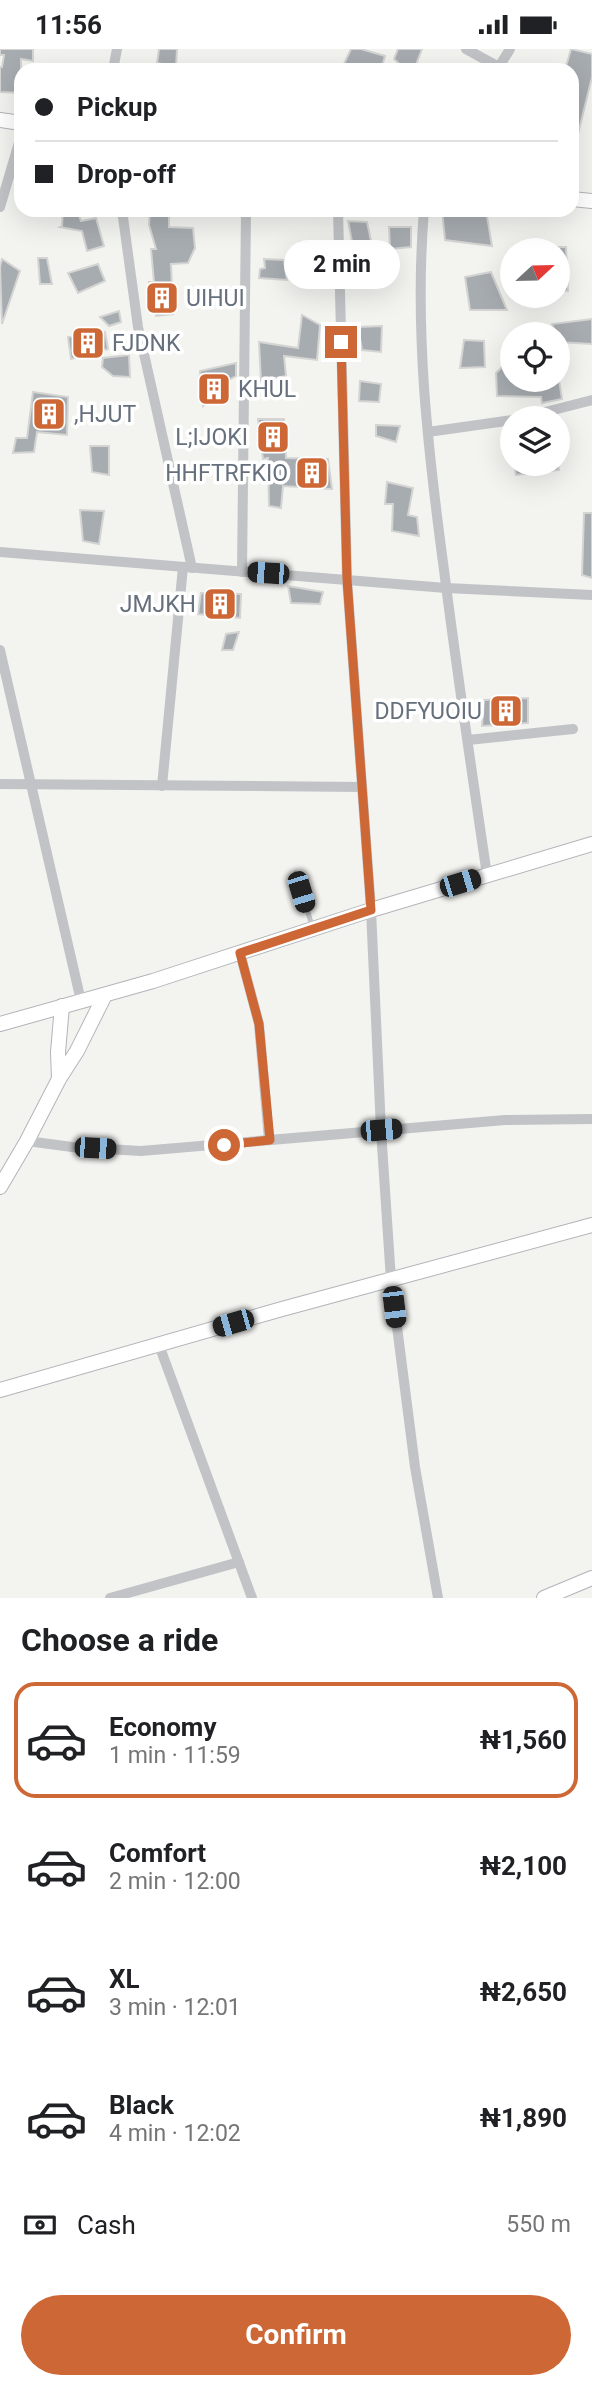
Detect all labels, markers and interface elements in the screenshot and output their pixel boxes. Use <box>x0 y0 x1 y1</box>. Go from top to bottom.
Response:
text: 11:56 <box>35 10 102 40</box>
text: Pickup <box>77 92 157 122</box>
text: Drop-off <box>77 159 176 189</box>
north arrow <box>500 238 570 308</box>
map controls <box>500 238 570 476</box>
callout: 2 min <box>283 240 399 289</box>
text: 2 min <box>313 251 371 278</box>
building icon: UIHUI <box>143 279 181 317</box>
place label: UIHUI <box>186 285 245 312</box>
button: locate <box>500 322 570 392</box>
building icon: FJDNK <box>69 324 107 362</box>
route end <box>325 326 357 358</box>
place label: FJDNK <box>112 330 181 357</box>
building icon: KHUL <box>195 370 233 408</box>
place label: KHUL <box>238 376 296 403</box>
building icon: ,HJUT <box>30 395 68 433</box>
place label: ,HJUT <box>74 401 137 428</box>
button: layers <box>500 406 570 476</box>
building icon: L;IJOKI <box>254 418 292 456</box>
place label: L;IJOKI <box>175 424 248 451</box>
building icon: HHFTRFKIO <box>293 454 331 492</box>
place label: HHFTRFKIO <box>165 460 288 487</box>
car <box>247 561 290 585</box>
building icon: JMJKH <box>201 585 239 623</box>
place label: JMJKH <box>120 591 196 618</box>
building icon: DDFYUOIU <box>487 692 525 730</box>
place label: DDFYUOIU <box>374 698 482 725</box>
car <box>437 867 484 899</box>
car <box>285 869 318 915</box>
car <box>360 1118 403 1142</box>
route start <box>208 1129 240 1161</box>
car <box>74 1136 117 1160</box>
car <box>382 1285 407 1329</box>
car <box>210 1307 257 1339</box>
text: Choose a ride <box>21 1621 218 1659</box>
icon: car <box>25 1709 88 1772</box>
text: Economy <box>109 1712 216 1742</box>
text: ₦1,560 <box>480 1725 567 1755</box>
text: 1 min · 11:59 <box>109 1742 241 1769</box>
icon: car <box>25 1835 88 1898</box>
text: Comfort <box>109 1838 206 1868</box>
text: ₦2,100 <box>480 1851 567 1881</box>
text: 2 min · 12:00 <box>109 1868 241 1895</box>
icon: car <box>25 1961 88 2024</box>
text: XL <box>109 1964 140 1994</box>
text: ₦2,650 <box>480 1977 567 2007</box>
text: 3 min · 12:01 <box>109 1994 241 2021</box>
icon: car <box>25 2087 88 2150</box>
text: Black <box>109 2090 174 2120</box>
text: ₦1,890 <box>480 2103 567 2133</box>
text: 4 min · 12:02 <box>109 2120 241 2147</box>
icon: cash <box>21 2206 59 2244</box>
text: Cash <box>77 2210 136 2240</box>
text: 550 m <box>506 2211 571 2238</box>
button: Confirm <box>21 2295 571 2375</box>

